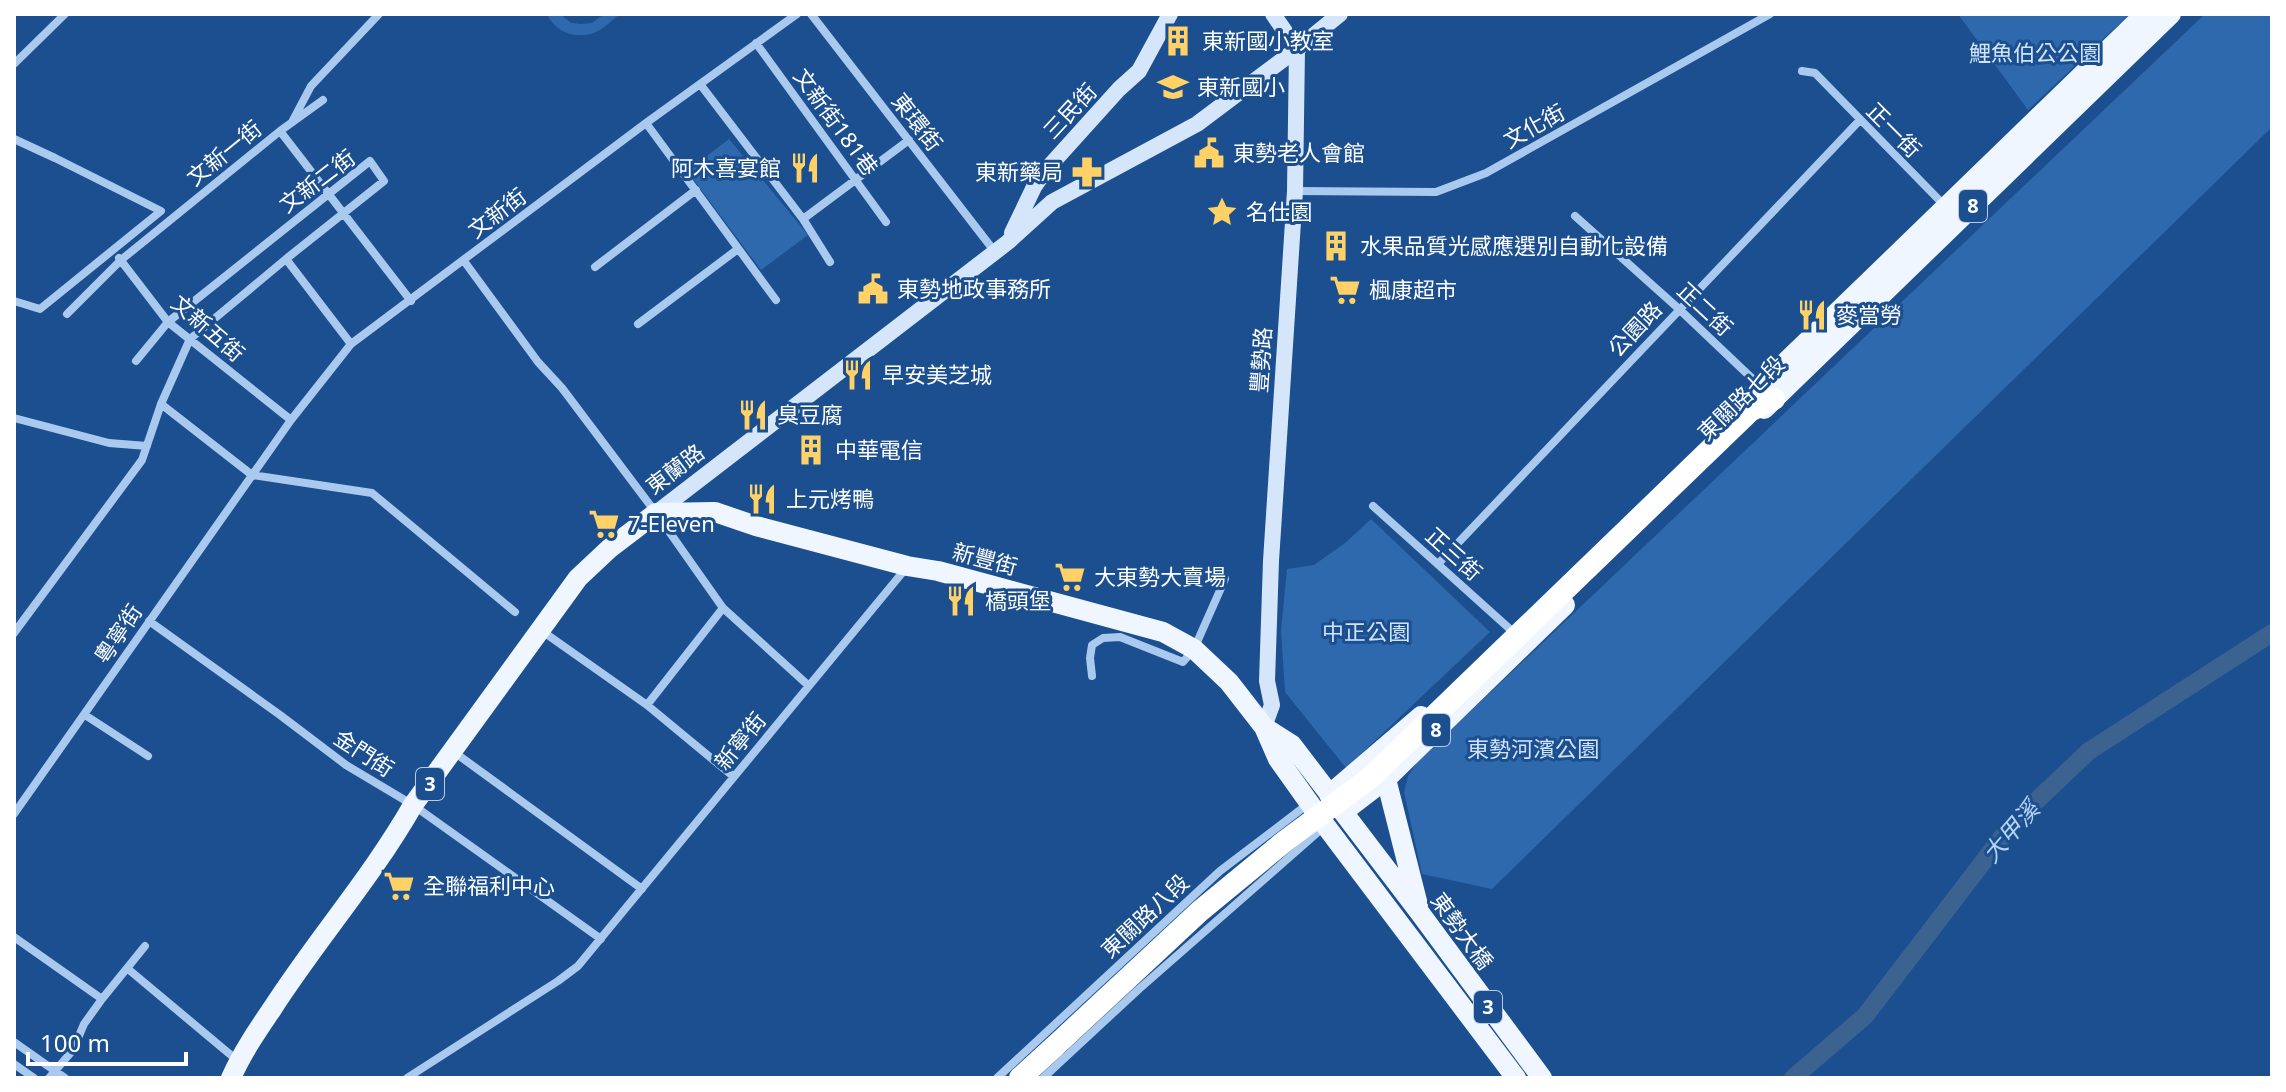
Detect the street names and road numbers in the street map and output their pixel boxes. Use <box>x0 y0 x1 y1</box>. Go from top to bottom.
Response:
street label: 文新街181巷 <box>788 62 886 181</box>
street label: 三民街 <box>1036 76 1103 145</box>
street label: 東環街 <box>886 86 950 157</box>
street label: 正一街 <box>1861 95 1929 163</box>
street label: 文化街 <box>1497 96 1570 154</box>
street label: 文新一街 <box>180 113 267 192</box>
street label: 文新二街 <box>272 142 361 219</box>
street label: 文新街 <box>461 180 532 244</box>
road number: 8 <box>1959 190 1987 222</box>
street label: 正二街 <box>1671 275 1740 342</box>
street label: 文新五街 <box>166 287 252 367</box>
street label: 公園路 <box>1601 294 1668 363</box>
street label: 豐勢路 <box>1243 326 1277 394</box>
street label: 東關路七段 <box>1690 348 1790 446</box>
street label: 東蘭路 <box>639 436 710 500</box>
street label: 正三街 <box>1420 520 1489 586</box>
street label: 新豐街 <box>949 535 1021 581</box>
street label: 粵寧街 <box>86 598 148 669</box>
street label: 新寧街 <box>707 705 772 775</box>
road number: 8 <box>1422 714 1450 746</box>
street label: 金門街 <box>329 722 400 783</box>
road number: 3 <box>416 768 444 800</box>
street label: 東關路八段 <box>1094 867 1195 964</box>
street label: 東勢大橋 <box>1425 886 1501 975</box>
road number: 3 <box>1474 991 1502 1023</box>

